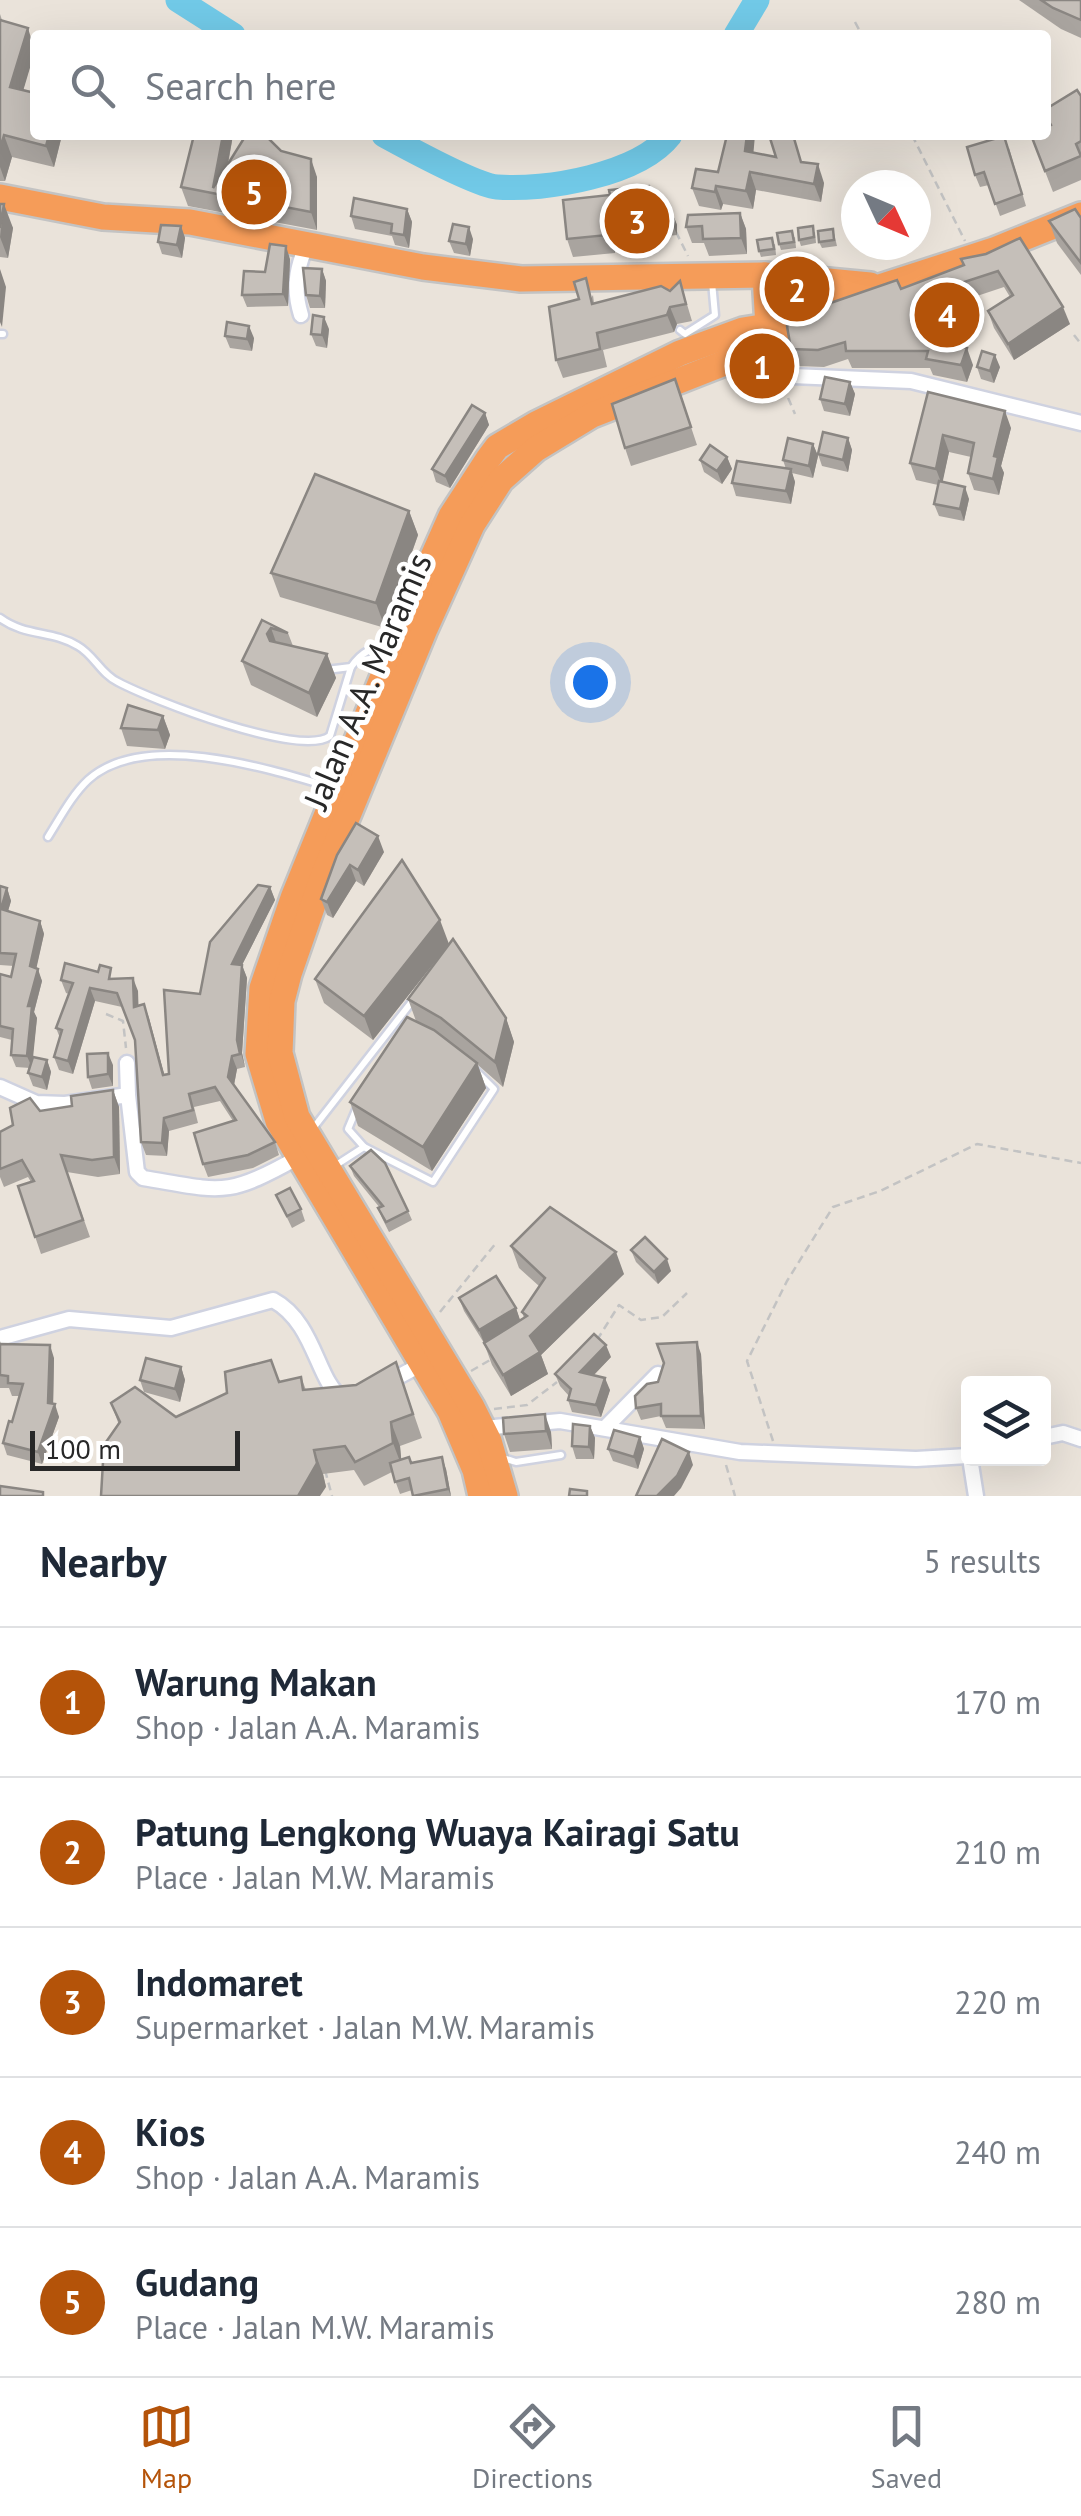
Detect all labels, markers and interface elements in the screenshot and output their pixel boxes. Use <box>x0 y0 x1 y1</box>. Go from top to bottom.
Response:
search box <box>30 30 1051 140</box>
icon: search <box>65 58 120 113</box>
text: Search here <box>145 61 337 110</box>
pin: 5 <box>222 154 286 230</box>
north arrow <box>841 170 931 260</box>
pin: 3 <box>604 184 670 258</box>
pin: 2 <box>764 252 830 326</box>
pin: 4 <box>914 278 980 352</box>
pin: 1 <box>730 328 794 404</box>
street label: Jalan A.A. Maramis <box>292 546 442 817</box>
your location <box>565 657 616 708</box>
map controls <box>961 1376 1051 1466</box>
button: layers <box>961 1376 1051 1466</box>
scale bar <box>30 1426 240 1470</box>
text: 100 m <box>45 1430 121 1467</box>
text: Nearby <box>40 1534 167 1589</box>
text: 5 results <box>923 1540 1041 1582</box>
text: Warung Makan <box>135 1657 377 1706</box>
text: 1 <box>63 1681 82 1723</box>
text: 170 m <box>954 1681 1041 1723</box>
text: Shop · Jalan A.A. Maramis <box>135 1706 480 1748</box>
text: Patung Lengkong Wuaya Kairagi Satu <box>135 1807 740 1856</box>
text: 2 <box>63 1831 82 1873</box>
text: 210 m <box>954 1831 1041 1873</box>
text: Place · Jalan M.W. Maramis <box>135 1856 494 1898</box>
text: Indomaret <box>135 1957 303 2006</box>
text: 3 <box>63 1981 82 2023</box>
text: 220 m <box>954 1981 1041 2023</box>
text: Supermarket · Jalan M.W. Maramis <box>135 2006 595 2048</box>
text: Kios <box>135 2107 205 2156</box>
text: 4 <box>63 2131 82 2173</box>
text: 240 m <box>954 2131 1041 2173</box>
text: Shop · Jalan A.A. Maramis <box>135 2156 480 2198</box>
text: Gudang <box>135 2257 259 2306</box>
text: 5 <box>63 2281 82 2323</box>
text: 280 m <box>954 2281 1041 2323</box>
text: Place · Jalan M.W. Maramis <box>135 2306 494 2348</box>
tab: Map <box>139 2399 194 2496</box>
tab: Directions <box>472 2399 593 2496</box>
tab: Saved <box>871 2399 942 2496</box>

